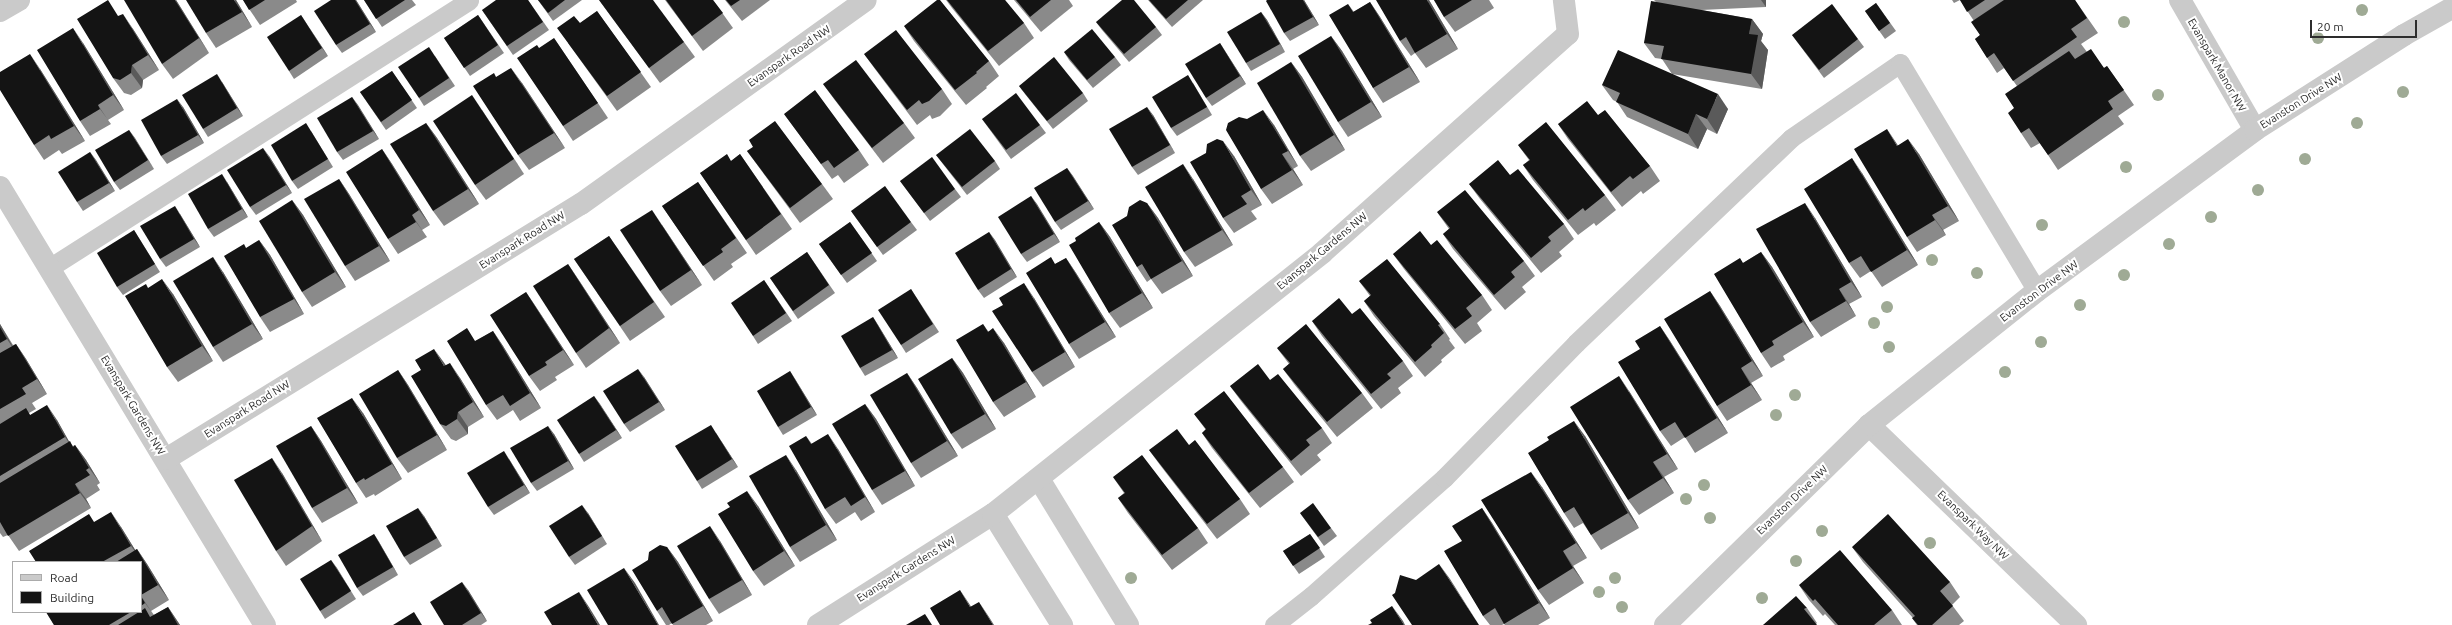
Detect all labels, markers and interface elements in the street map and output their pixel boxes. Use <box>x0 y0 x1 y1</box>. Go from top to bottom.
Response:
scale bar <box>2312 12 2419 38</box>
street label: Evanspark Manor NW <box>2185 16 2249 114</box>
text: 20 m <box>2317 20 2344 33</box>
street label: Evanspark Road NW <box>745 22 833 90</box>
street label: Evanston Drive NW <box>2258 70 2344 132</box>
street label: Evanspark Road NW <box>477 208 567 272</box>
street label: Evanspark Gardens NW <box>1274 209 1370 293</box>
street label: Evanston Drive NW <box>1997 257 2081 325</box>
street label: Evanspark Gardens NW <box>98 353 168 457</box>
street label: Evanspark Road NW <box>202 377 292 441</box>
street label: Evanston Drive NW <box>1754 463 1830 537</box>
street label: Evanspark Way NW <box>1935 488 2011 562</box>
street label: Evanspark Gardens NW <box>854 533 958 605</box>
legend <box>12 561 142 613</box>
text: Road <box>50 571 78 584</box>
text: Building <box>50 591 94 604</box>

